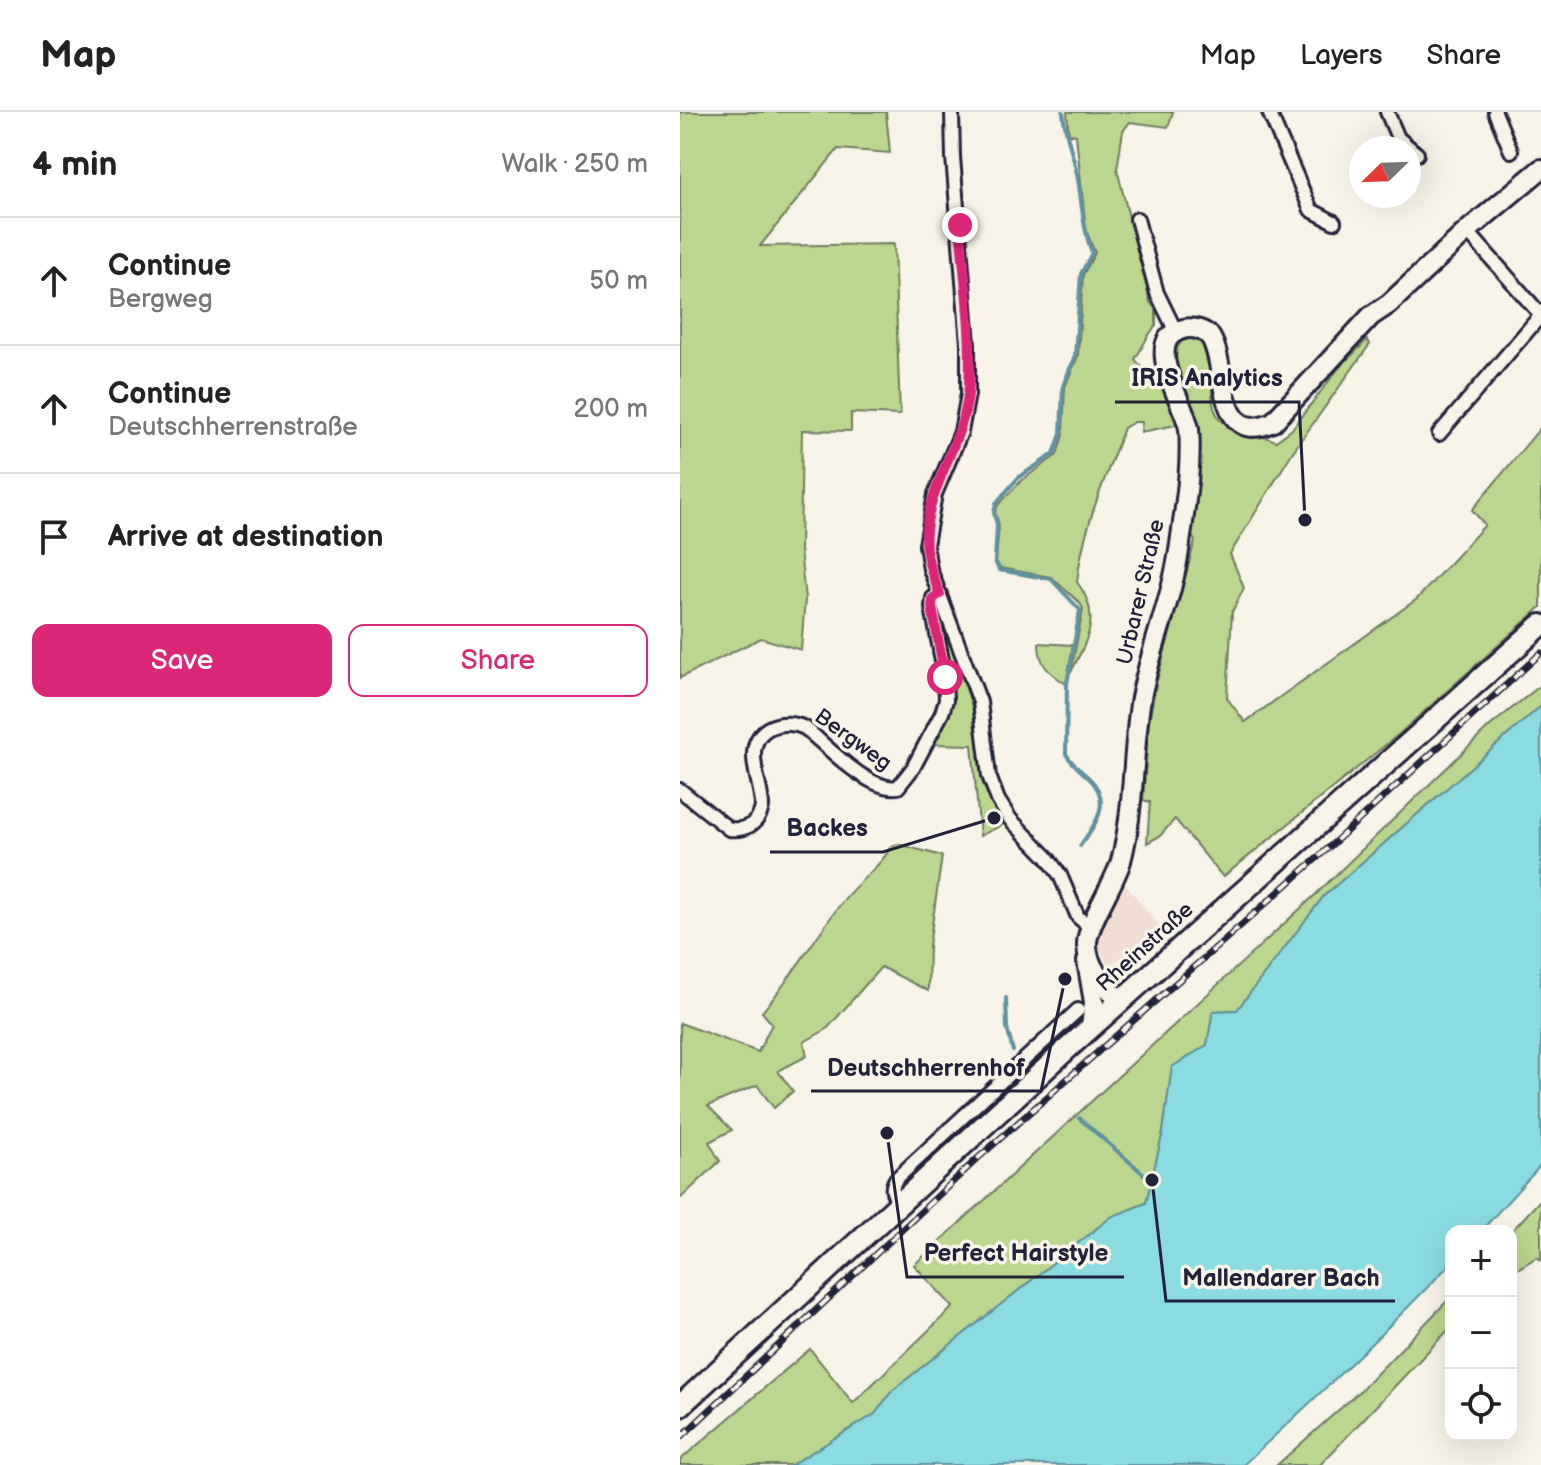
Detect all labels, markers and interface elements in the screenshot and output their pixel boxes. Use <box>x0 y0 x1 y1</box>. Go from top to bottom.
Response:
text: Map <box>40 33 116 78</box>
text: Map <box>1200 39 1256 72</box>
text: Layers <box>1300 39 1383 72</box>
text: Share <box>1427 39 1501 72</box>
north arrow <box>1349 136 1421 208</box>
text: 4 min <box>32 144 118 185</box>
text: Walk · 250 m <box>502 149 648 180</box>
route end <box>942 207 978 243</box>
text: Continue <box>108 248 231 284</box>
icon: ahead <box>32 259 76 303</box>
text: 50 m <box>589 266 648 297</box>
text: Bergweg <box>108 284 213 315</box>
callout: IRIS Analytics <box>1115 354 1299 402</box>
text: IRIS Analytics <box>1131 364 1283 393</box>
text: Continue <box>108 376 231 412</box>
icon: ahead <box>32 387 76 431</box>
text: 200 m <box>574 394 648 425</box>
text: Deutschherrenstraße <box>108 412 358 443</box>
icon: arrive <box>32 515 76 559</box>
street label: Urbarer Straße <box>1111 517 1171 667</box>
text: Arrive at destination <box>108 519 384 555</box>
button: Save <box>32 624 332 697</box>
button: Share <box>348 624 648 697</box>
route start <box>927 659 963 695</box>
street label: Bergweg <box>809 703 897 777</box>
callout: Backes <box>770 804 883 852</box>
text: Backes <box>786 814 868 843</box>
street label: Rheinstraße <box>1091 896 1199 998</box>
callout: Deutschherrenhof <box>811 1043 1041 1091</box>
text: Deutschherrenhof <box>827 1054 1026 1083</box>
map controls <box>1445 1225 1517 1441</box>
button: + <box>1445 1225 1517 1297</box>
callout: Perfect Hairstyle <box>907 1229 1124 1277</box>
text: Perfect Hairstyle <box>924 1239 1109 1268</box>
callout: Mallendarer Bach <box>1166 1253 1395 1301</box>
text: Mallendarer Bach <box>1182 1264 1380 1293</box>
button: − <box>1445 1297 1517 1369</box>
button: locate <box>1445 1369 1517 1441</box>

